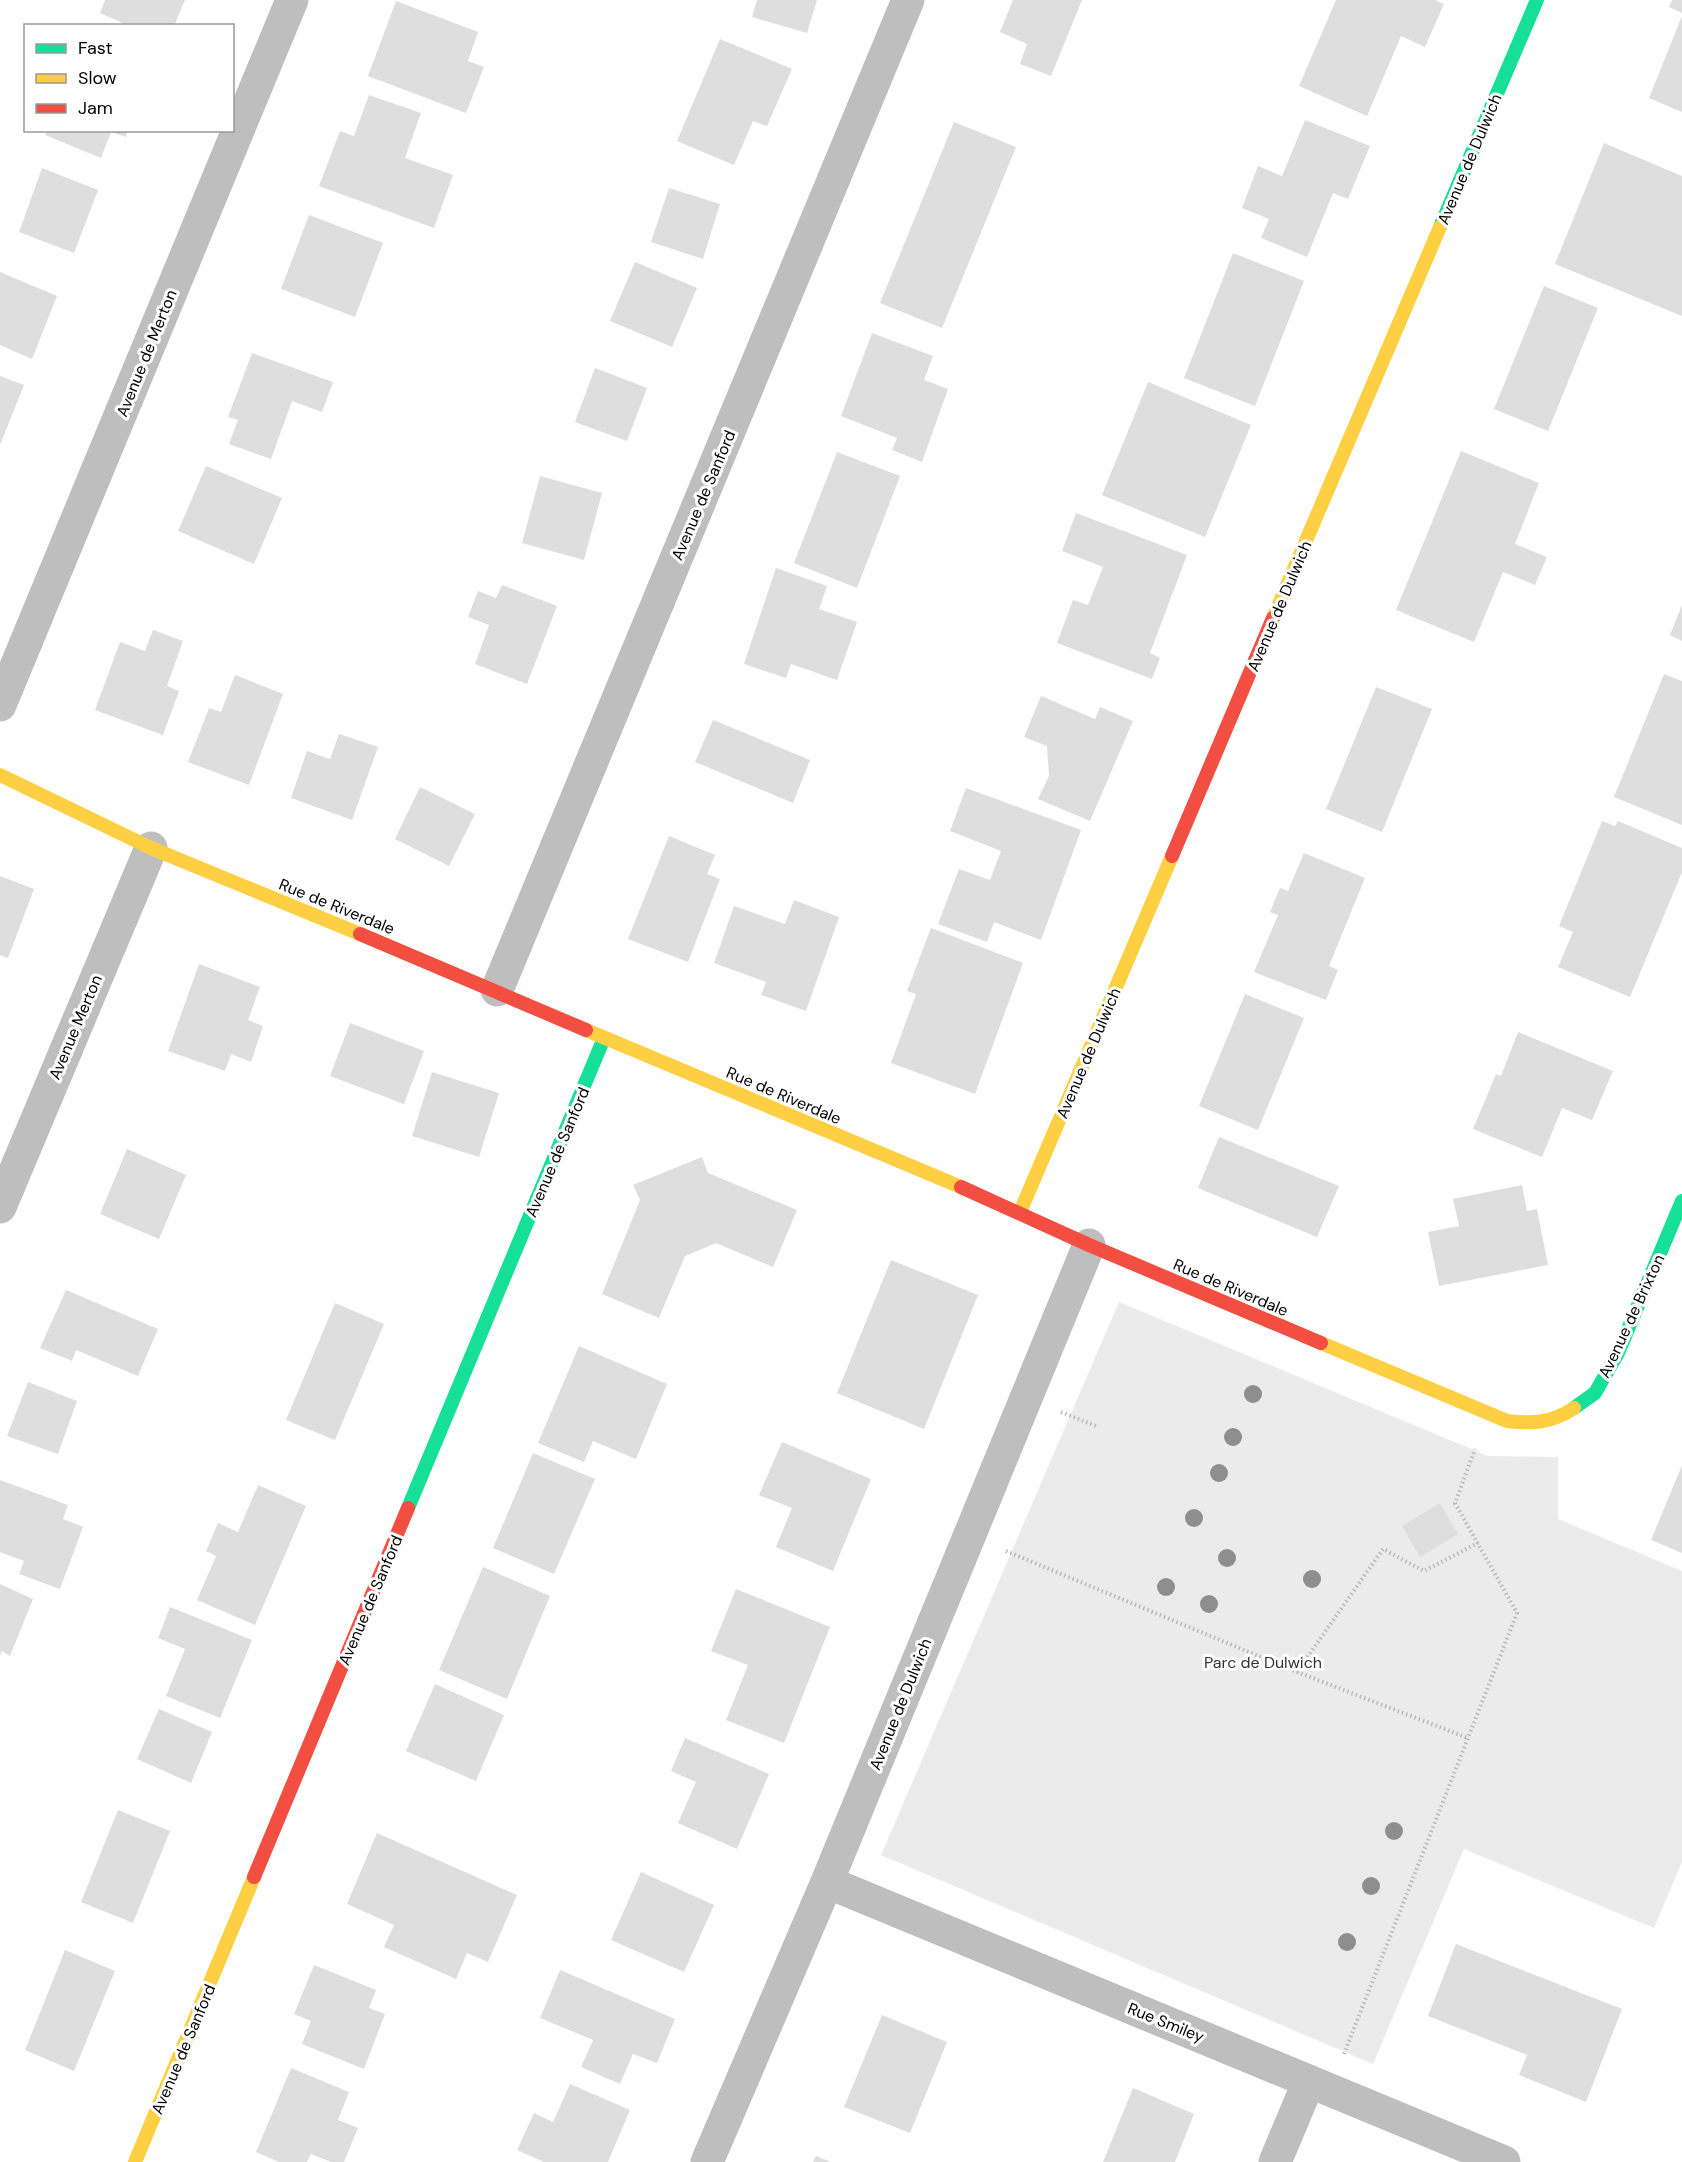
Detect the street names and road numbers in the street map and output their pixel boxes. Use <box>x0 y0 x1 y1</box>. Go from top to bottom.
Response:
street label: Avenue de Dulwich <box>1432 91 1507 228</box>
street label: Avenue de Merton <box>111 287 182 420</box>
street label: Avenue de Sanford <box>667 427 740 563</box>
street label: Avenue de Dulwich <box>1242 538 1317 675</box>
street label: Rue de Riverdale <box>276 874 398 939</box>
street label: Avenue Merton <box>44 972 107 1083</box>
street label: Avenue de Dulwich <box>1051 985 1126 1122</box>
street label: Rue de Riverdale <box>723 1062 844 1129</box>
street label: Avenue de Sanford <box>521 1084 594 1220</box>
street label: Avenue de Brixton <box>1594 1251 1669 1381</box>
street label: Rue de Riverdale <box>1170 1254 1291 1321</box>
street label: Avenue de Sanford <box>334 1532 407 1668</box>
street label: Avenue de Dulwich <box>864 1635 936 1773</box>
street label: Avenue de Sanford <box>147 1981 220 2117</box>
street label: Rue Smiley <box>1125 1998 1207 2047</box>

